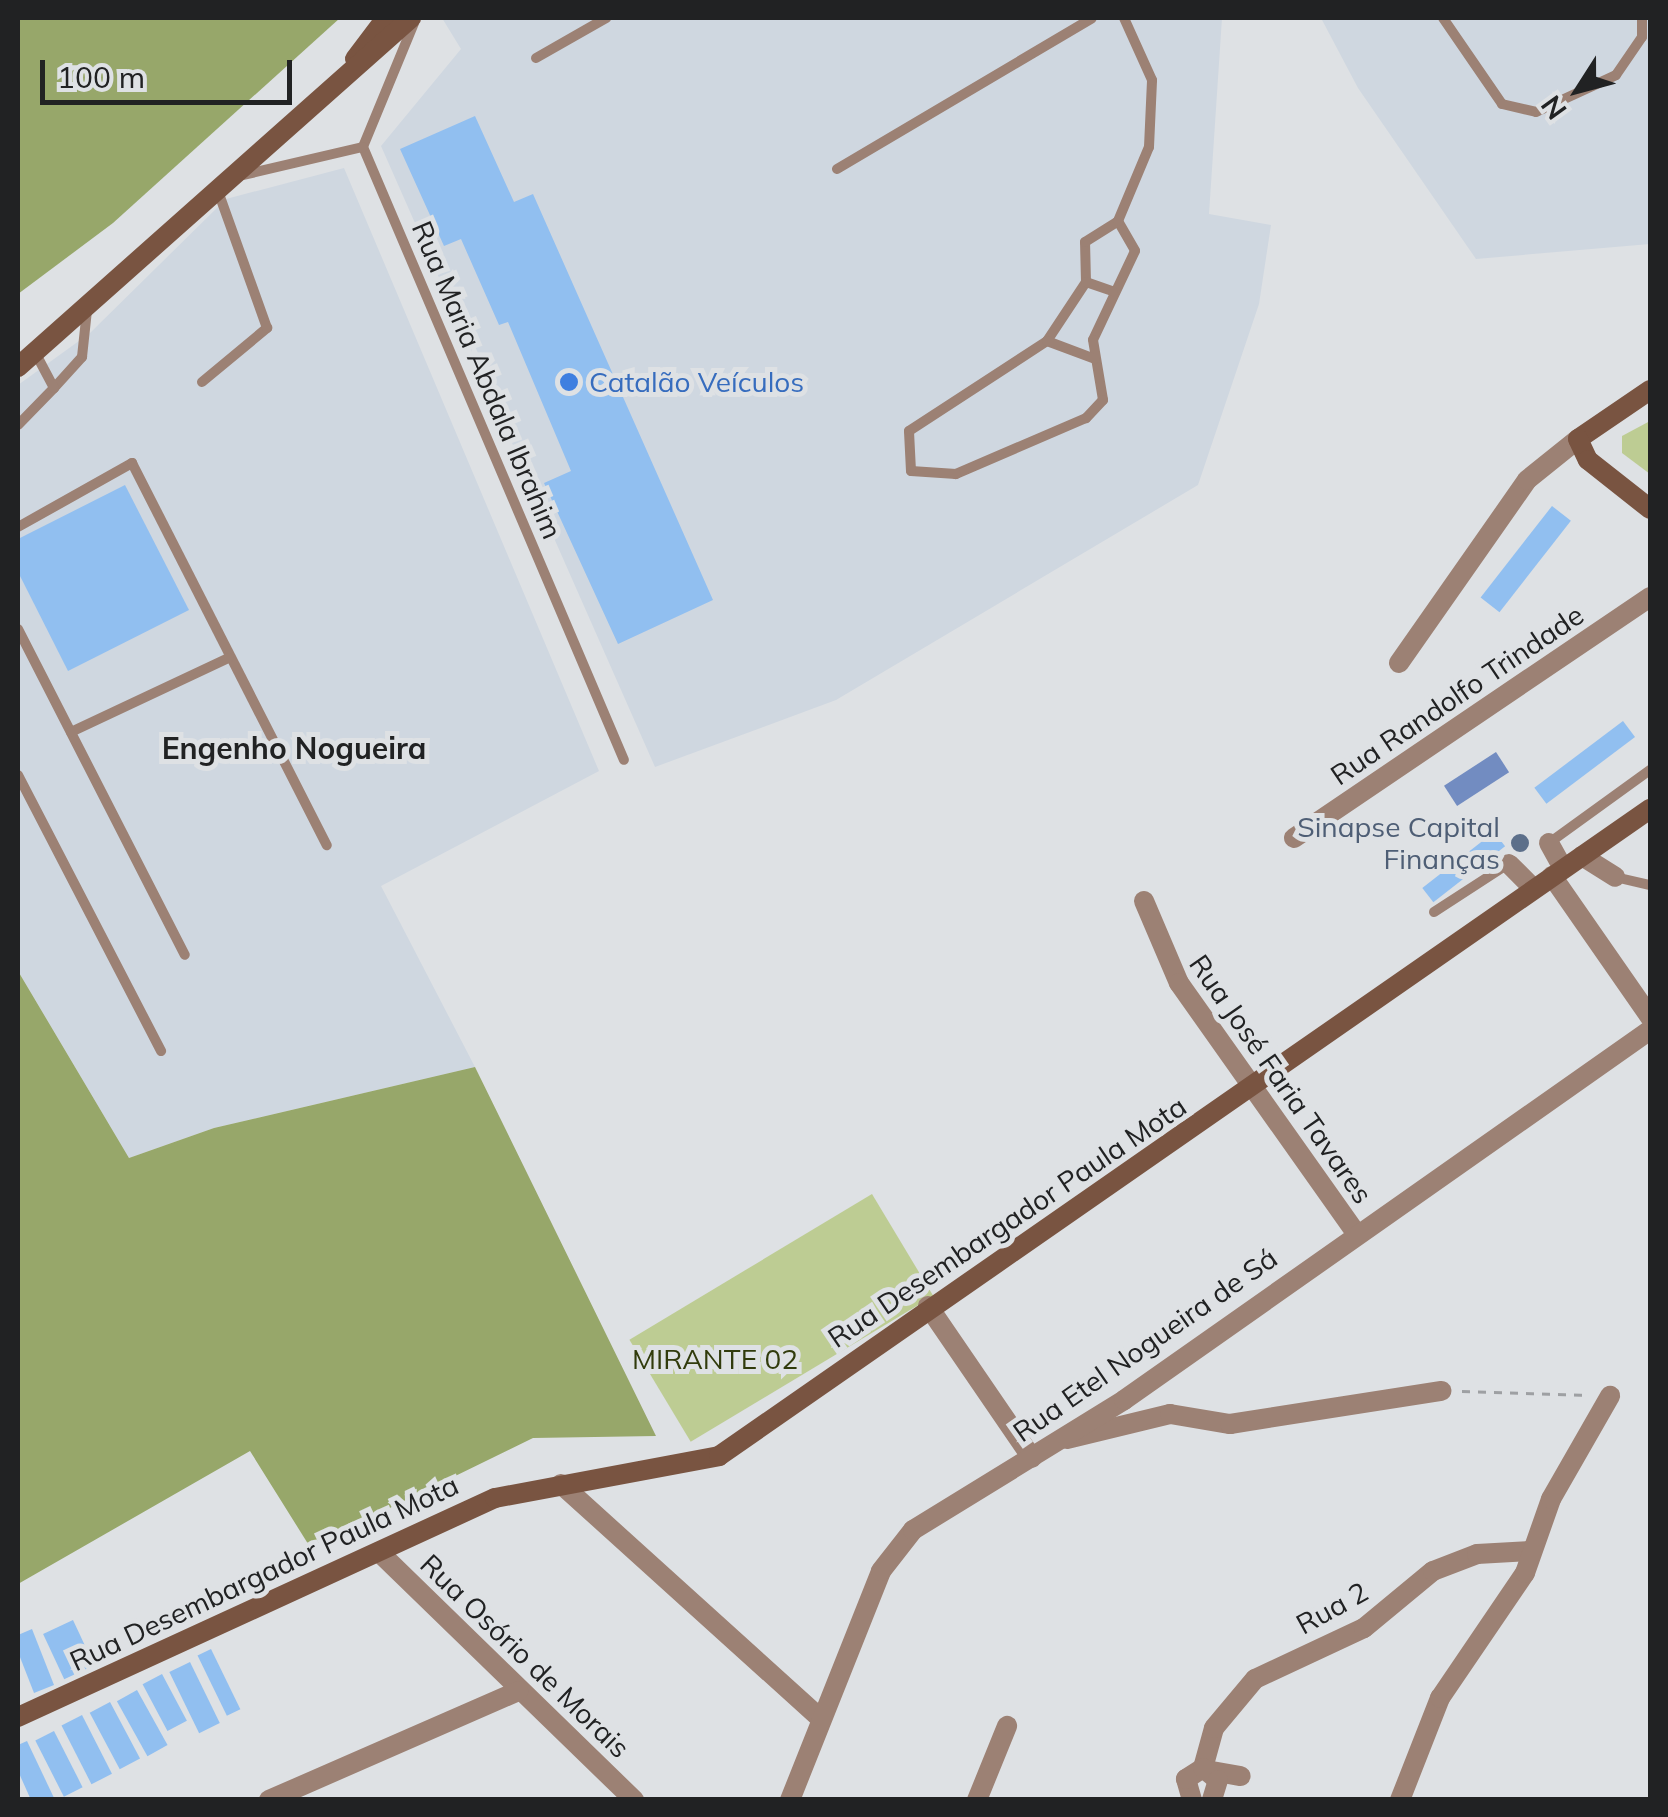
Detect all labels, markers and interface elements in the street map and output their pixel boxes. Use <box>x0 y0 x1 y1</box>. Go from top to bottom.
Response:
scale bar <box>45 40 298 102</box>
north arrow <box>1528 40 1628 140</box>
text: 100 m <box>57 58 145 96</box>
text: N <box>1533 89 1574 127</box>
street label: Rua Maria Abdala Ibrahim <box>405 216 569 544</box>
place label: Catalão Veículos <box>589 365 804 399</box>
marker: Catalão Veículos <box>558 371 580 393</box>
street label: Rua Randolfo Trindade <box>1324 598 1590 792</box>
district label: Engenho Nogueira <box>162 730 426 766</box>
place label: Sinapse Capital Finanças <box>1297 810 1500 876</box>
marker: Sinapse Capital Finanças <box>1509 832 1531 854</box>
street label: Rua José Faria Tavares <box>1182 948 1380 1210</box>
street label: Rua Desembargador Paula Mota <box>822 1089 1192 1355</box>
street label: Rua Etel Nogueira de Sá <box>1007 1241 1283 1449</box>
park label: MIRANTE 02 <box>632 1342 798 1376</box>
street label: Rua Desembargador Paula Mota <box>64 1468 464 1678</box>
street label: Rua Osório de Morais <box>413 1547 637 1765</box>
street label: Rua 2 <box>1290 1575 1374 1641</box>

